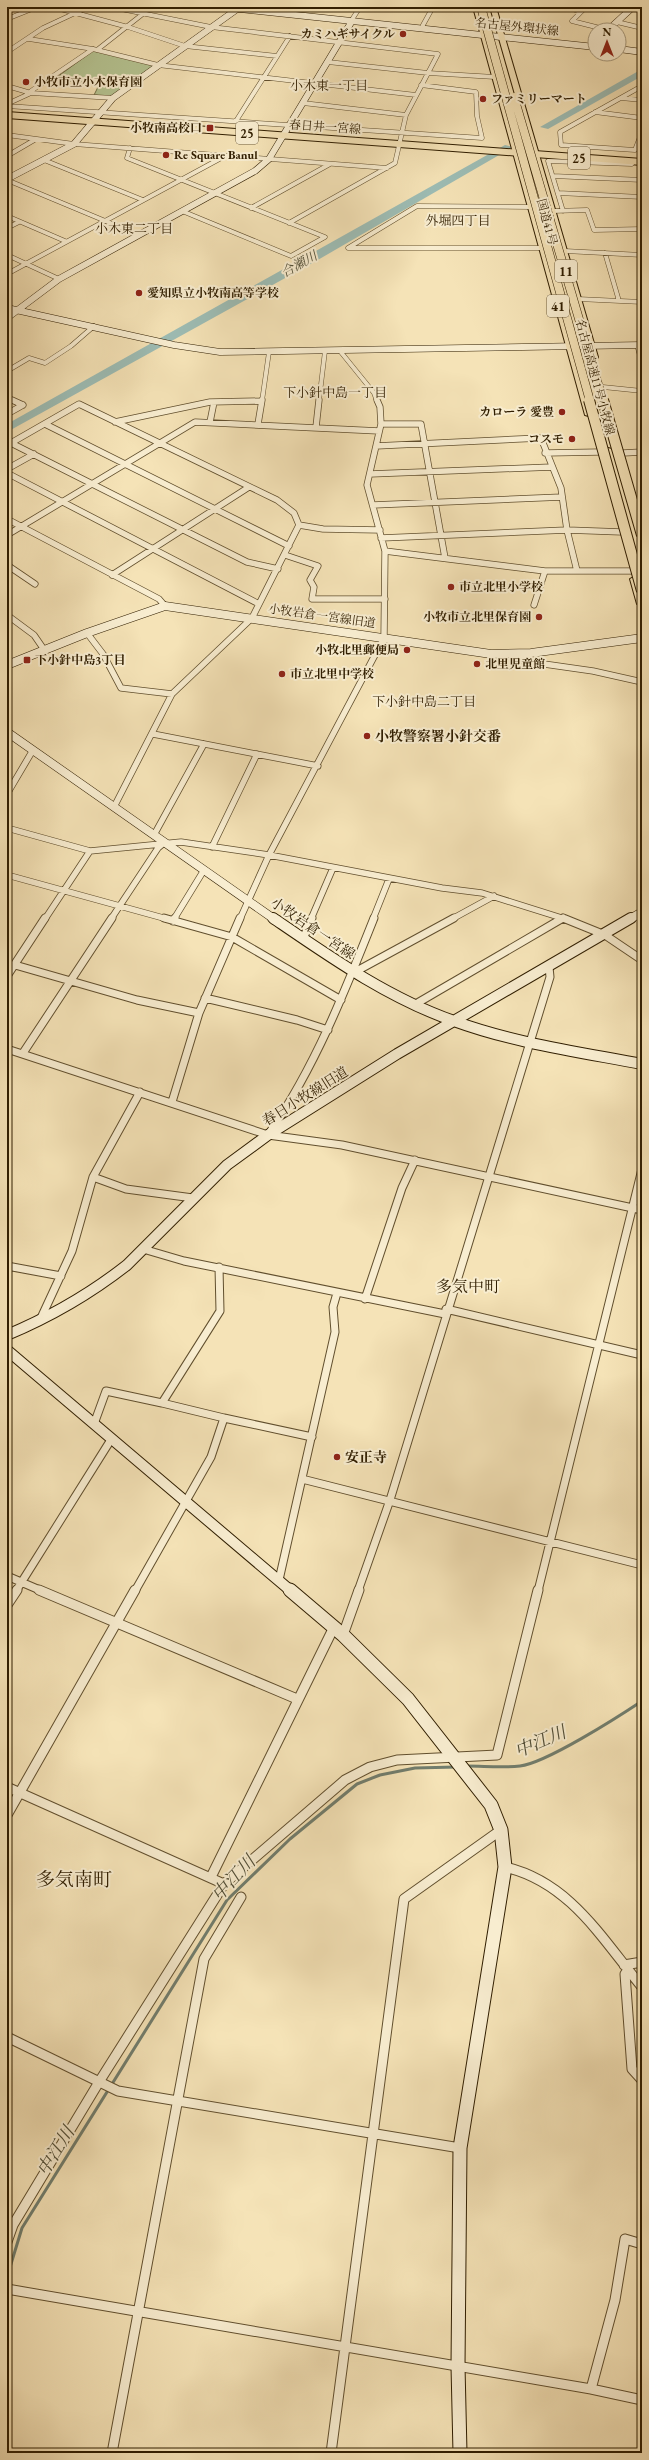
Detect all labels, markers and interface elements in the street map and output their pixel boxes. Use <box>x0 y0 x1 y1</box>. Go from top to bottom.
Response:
street label: 名古屋外環状線 <box>474 15 560 39</box>
north arrow <box>587 22 627 62</box>
text: N <box>603 25 612 39</box>
place label: カミハギサイクル <box>300 26 395 42</box>
marker: カミハギサイクル <box>398 29 408 39</box>
place label: 小牧市立小木保育園 <box>34 74 142 90</box>
marker: 小牧市立小木保育園 <box>21 77 31 87</box>
district label: 小木東一丁目 <box>290 77 368 94</box>
place label: ファミリーマート <box>491 91 587 107</box>
marker: ファミリーマート <box>478 94 488 104</box>
street label: 春日井一宮線 <box>289 117 361 137</box>
place label: 小牧南高校口 <box>130 120 202 136</box>
road number: 25 <box>236 122 258 144</box>
marker: 小牧南高校口 <box>205 123 215 133</box>
place label: Re Square Banul <box>174 147 258 163</box>
road number: 25 <box>568 147 590 169</box>
marker: Re Square Banul <box>161 150 171 160</box>
street label: 国道41号 <box>533 197 561 247</box>
district label: 外堀四丁目 <box>425 212 491 229</box>
district label: 小木東二丁目 <box>95 220 173 237</box>
water label: 合瀬川 <box>278 246 322 281</box>
road number: 11 <box>555 260 577 282</box>
place label: 愛知県立小牧南高等学校 <box>147 285 279 301</box>
marker: 愛知県立小牧南高等学校 <box>134 288 144 298</box>
road number: 41 <box>547 295 569 317</box>
street label: 名古屋高速11号小牧線 <box>572 317 618 437</box>
district label: 下小針中島一丁目 <box>283 384 387 401</box>
place label: カローラ 愛豊 <box>479 404 554 420</box>
marker: カローラ 愛豊 <box>557 407 567 417</box>
place label: コスモ <box>528 431 564 447</box>
marker: コスモ <box>567 434 577 444</box>
place label: 市立北里小学校 <box>459 579 543 595</box>
marker: 市立北里小学校 <box>446 582 456 592</box>
street label: 小牧岩倉一宮線旧道 <box>267 601 377 631</box>
place label: 小牧市立北里保育園 <box>423 609 531 625</box>
marker: 小牧市立北里保育園 <box>534 612 544 622</box>
place label: 小牧北里郵便局 <box>315 642 399 658</box>
marker: 小牧北里郵便局 <box>402 645 412 655</box>
place label: 下小針中島3丁目 <box>35 652 125 668</box>
marker: 下小針中島3丁目 <box>22 655 32 665</box>
place label: 北里児童館 <box>485 656 545 672</box>
marker: 北里児童館 <box>472 659 482 669</box>
place label: 市立北里中学校 <box>290 666 374 682</box>
marker: 市立北里中学校 <box>277 669 287 679</box>
district label: 下小針中島二丁目 <box>372 693 476 710</box>
place label: 小牧警察署小針交番 <box>375 727 501 745</box>
marker: 小牧警察署小針交番 <box>362 731 372 741</box>
street label: 小牧岩倉一宮線 <box>267 893 359 963</box>
street label: 春日小牧線旧道 <box>259 1062 351 1130</box>
district label: 多気中町 <box>436 1276 500 1297</box>
place label: 安正寺 <box>345 1448 387 1466</box>
marker: 安正寺 <box>332 1452 342 1462</box>
water label: 中江川 <box>511 1719 571 1762</box>
water label: 中江川 <box>206 1849 261 1906</box>
district label: 多気南町 <box>36 1867 112 1892</box>
water label: 中江川 <box>31 2120 80 2180</box>

